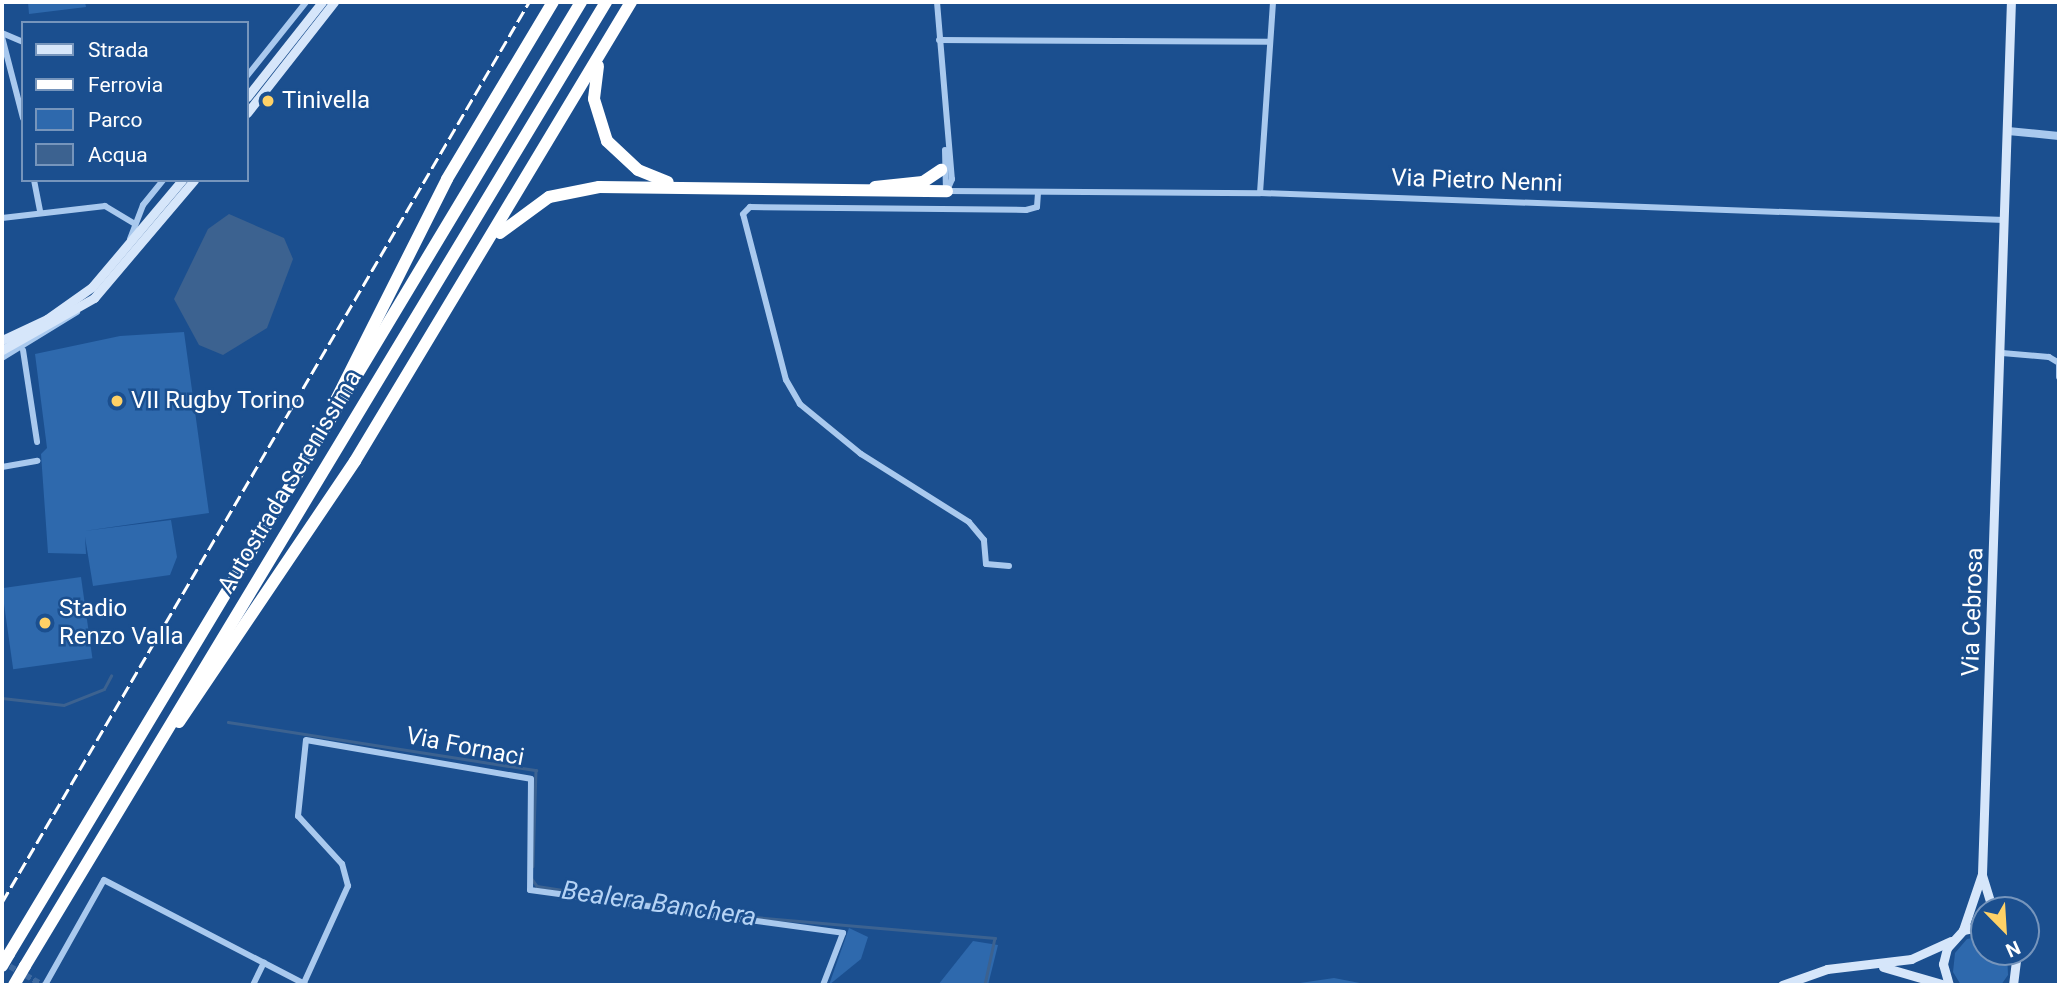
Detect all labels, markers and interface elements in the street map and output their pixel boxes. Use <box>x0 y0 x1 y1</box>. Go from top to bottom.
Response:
legend <box>21 21 248 182</box>
text: Strada <box>88 38 149 62</box>
text: Ferrovia <box>88 73 163 97</box>
place label: Tinivella <box>282 87 370 115</box>
marker: Tinivella <box>260 93 276 109</box>
text: Parco <box>88 108 142 132</box>
text: Acqua <box>88 143 148 167</box>
street label: Via Pietro Nenni <box>1391 164 1563 198</box>
street label: Autostrada Serenissima <box>212 365 368 599</box>
place label: VII Rugby Torino <box>131 387 305 415</box>
marker: VII Rugby Torino <box>109 393 125 409</box>
street label: Via Cebrosa <box>1956 547 1990 677</box>
place label: Stadio Renzo Valla <box>59 595 184 651</box>
marker: Stadio Renzo Valla <box>37 615 53 631</box>
street label: Via Fornaci <box>404 721 526 773</box>
water label: Bealera Banchera <box>560 875 758 933</box>
north arrow <box>1970 896 2040 966</box>
text: N <box>2002 936 2024 962</box>

